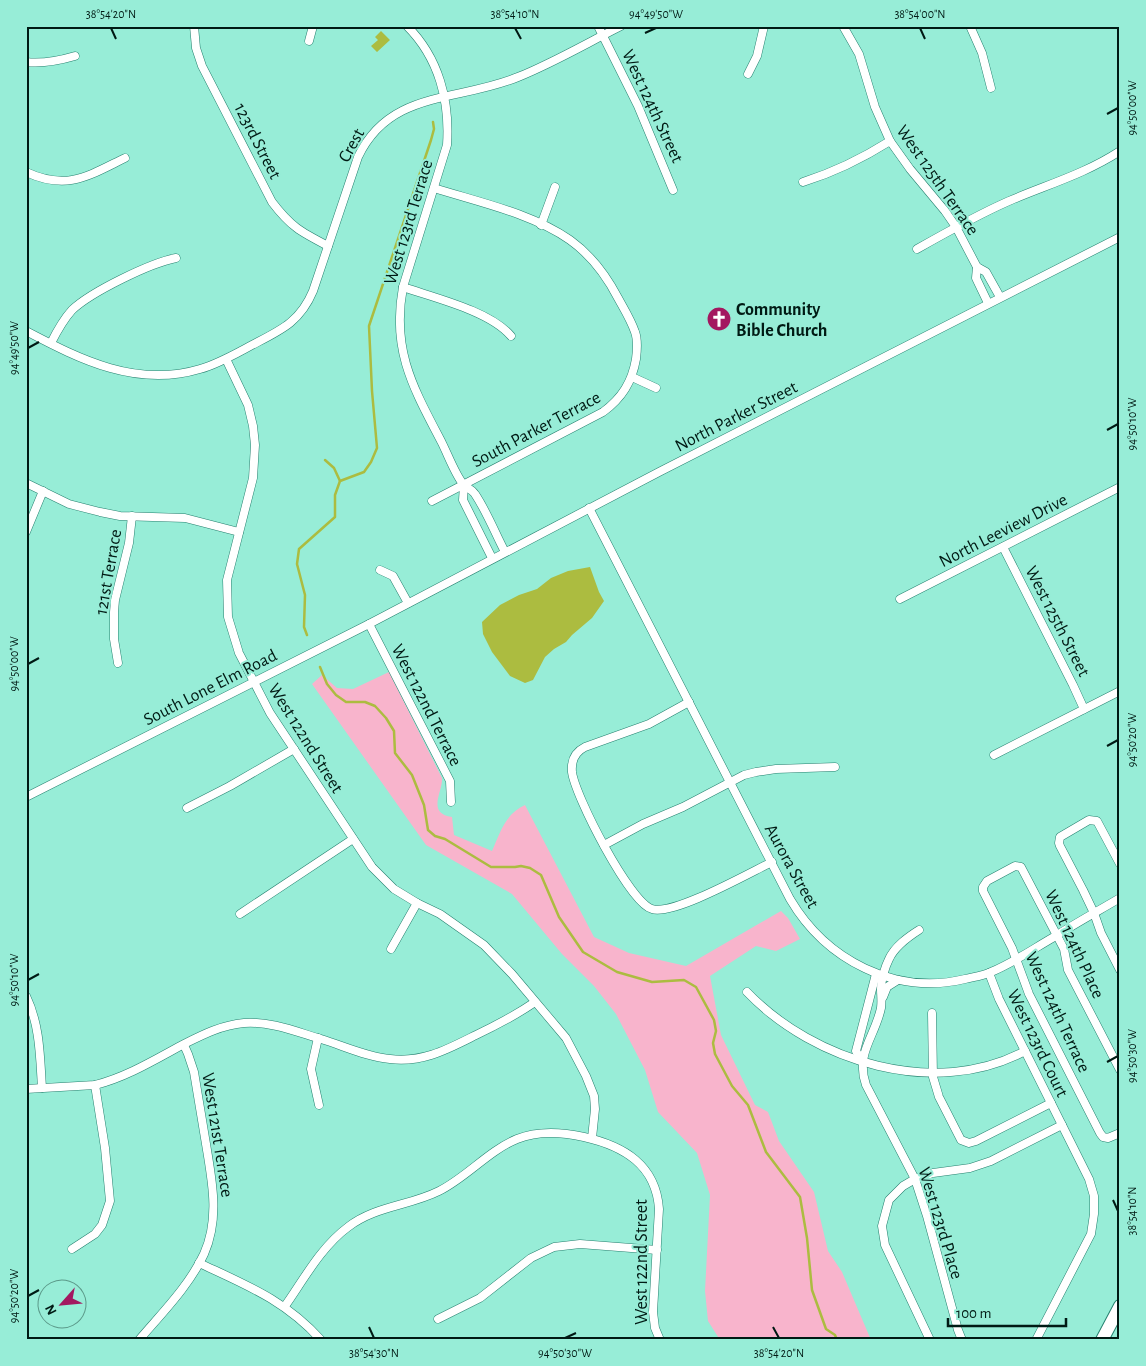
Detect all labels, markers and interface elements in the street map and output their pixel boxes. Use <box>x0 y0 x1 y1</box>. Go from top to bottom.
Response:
text: 38°54'20"N <box>86 8 136 20</box>
text: 38°54'10"N <box>491 8 539 20</box>
text: 94°49'50"W <box>629 8 683 20</box>
text: 38°54'00"N <box>894 8 946 20</box>
street label: West 124th Street <box>618 47 686 166</box>
text: 94°50'00"W <box>1126 80 1138 136</box>
street label: 123rd Street <box>230 101 284 182</box>
street label: West 125th Terrace <box>893 122 982 239</box>
street label: Crest <box>335 125 368 165</box>
street label: West 123rd Terrace <box>381 158 437 287</box>
place label: Community Bible Church <box>736 301 827 340</box>
church icon: Community Bible Church <box>706 306 732 332</box>
text: 94°49'50"W <box>8 321 20 375</box>
street label: North Parker Street <box>672 378 801 455</box>
street label: South Parker Terrace <box>469 388 604 471</box>
text: 94°50'10"W <box>1126 397 1138 450</box>
street label: North Leeview Drive <box>936 491 1070 571</box>
street label: 121st Terrace <box>93 528 125 617</box>
street label: West 125th Street <box>1022 563 1093 680</box>
text: 94°50'00"W <box>8 636 20 692</box>
street label: West 122nd Terrace <box>388 642 465 769</box>
street label: South Lone Elm Road <box>141 647 280 729</box>
street label: West 122nd Street <box>264 681 346 797</box>
text: 94°50'20"W <box>1126 713 1138 767</box>
street label: Aurora Street <box>761 822 822 912</box>
street label: West 124th Place <box>1041 887 1107 1001</box>
street label: West 124th Terrace <box>1021 949 1093 1076</box>
text: 94°50'10"W <box>8 953 20 1006</box>
street label: West 123rd Court <box>1003 987 1071 1100</box>
text: 94°50'30"W <box>1126 1029 1138 1083</box>
street label: West 121st Terrace <box>198 1072 236 1199</box>
street label: West 123rd Place <box>914 1165 966 1281</box>
text: 38°54'10"N <box>1126 1187 1138 1235</box>
street label: West 122nd Street <box>633 1199 651 1325</box>
text: 94°50'20"W <box>8 1269 20 1323</box>
north arrow <box>38 1278 88 1328</box>
scale bar <box>948 1296 1066 1328</box>
text: N <box>43 1302 60 1317</box>
text: 100 m <box>956 1306 991 1321</box>
text: 38°54'30"N <box>349 1347 399 1359</box>
text: 94°50'30"W <box>538 1347 592 1359</box>
text: 38°54'20"N <box>754 1347 804 1359</box>

